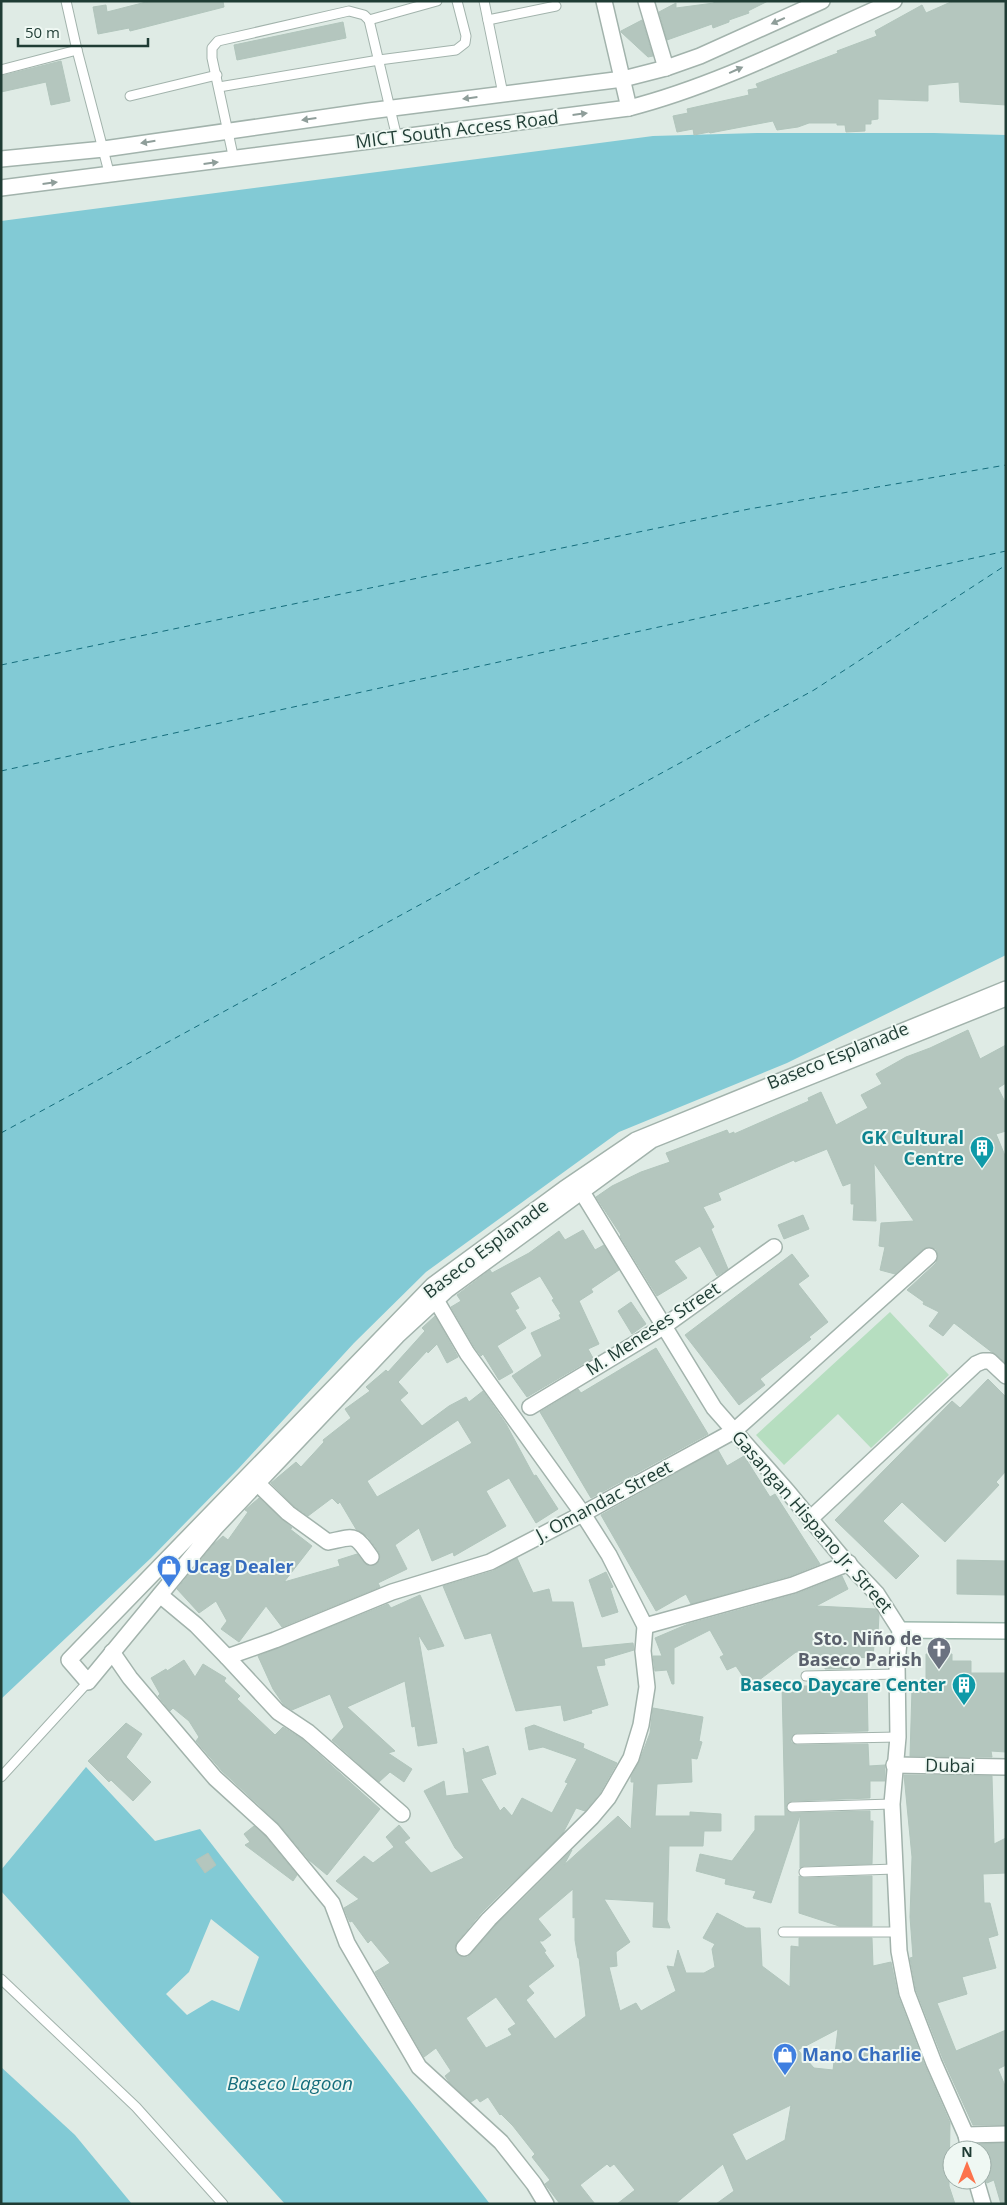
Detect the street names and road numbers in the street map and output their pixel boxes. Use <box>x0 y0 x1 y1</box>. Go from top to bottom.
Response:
street label: MICT South Access Road <box>354 105 560 153</box>
street label: Baseco Esplanade <box>763 1016 912 1094</box>
street label: Baseco Esplanade <box>418 1193 553 1303</box>
street label: M. Meneses Street <box>581 1276 724 1381</box>
street label: Gasangan Hispano Jr. Street <box>727 1425 899 1618</box>
street label: J. Omandac Street <box>530 1454 676 1547</box>
street label: Dubai <box>925 1753 975 1777</box>

